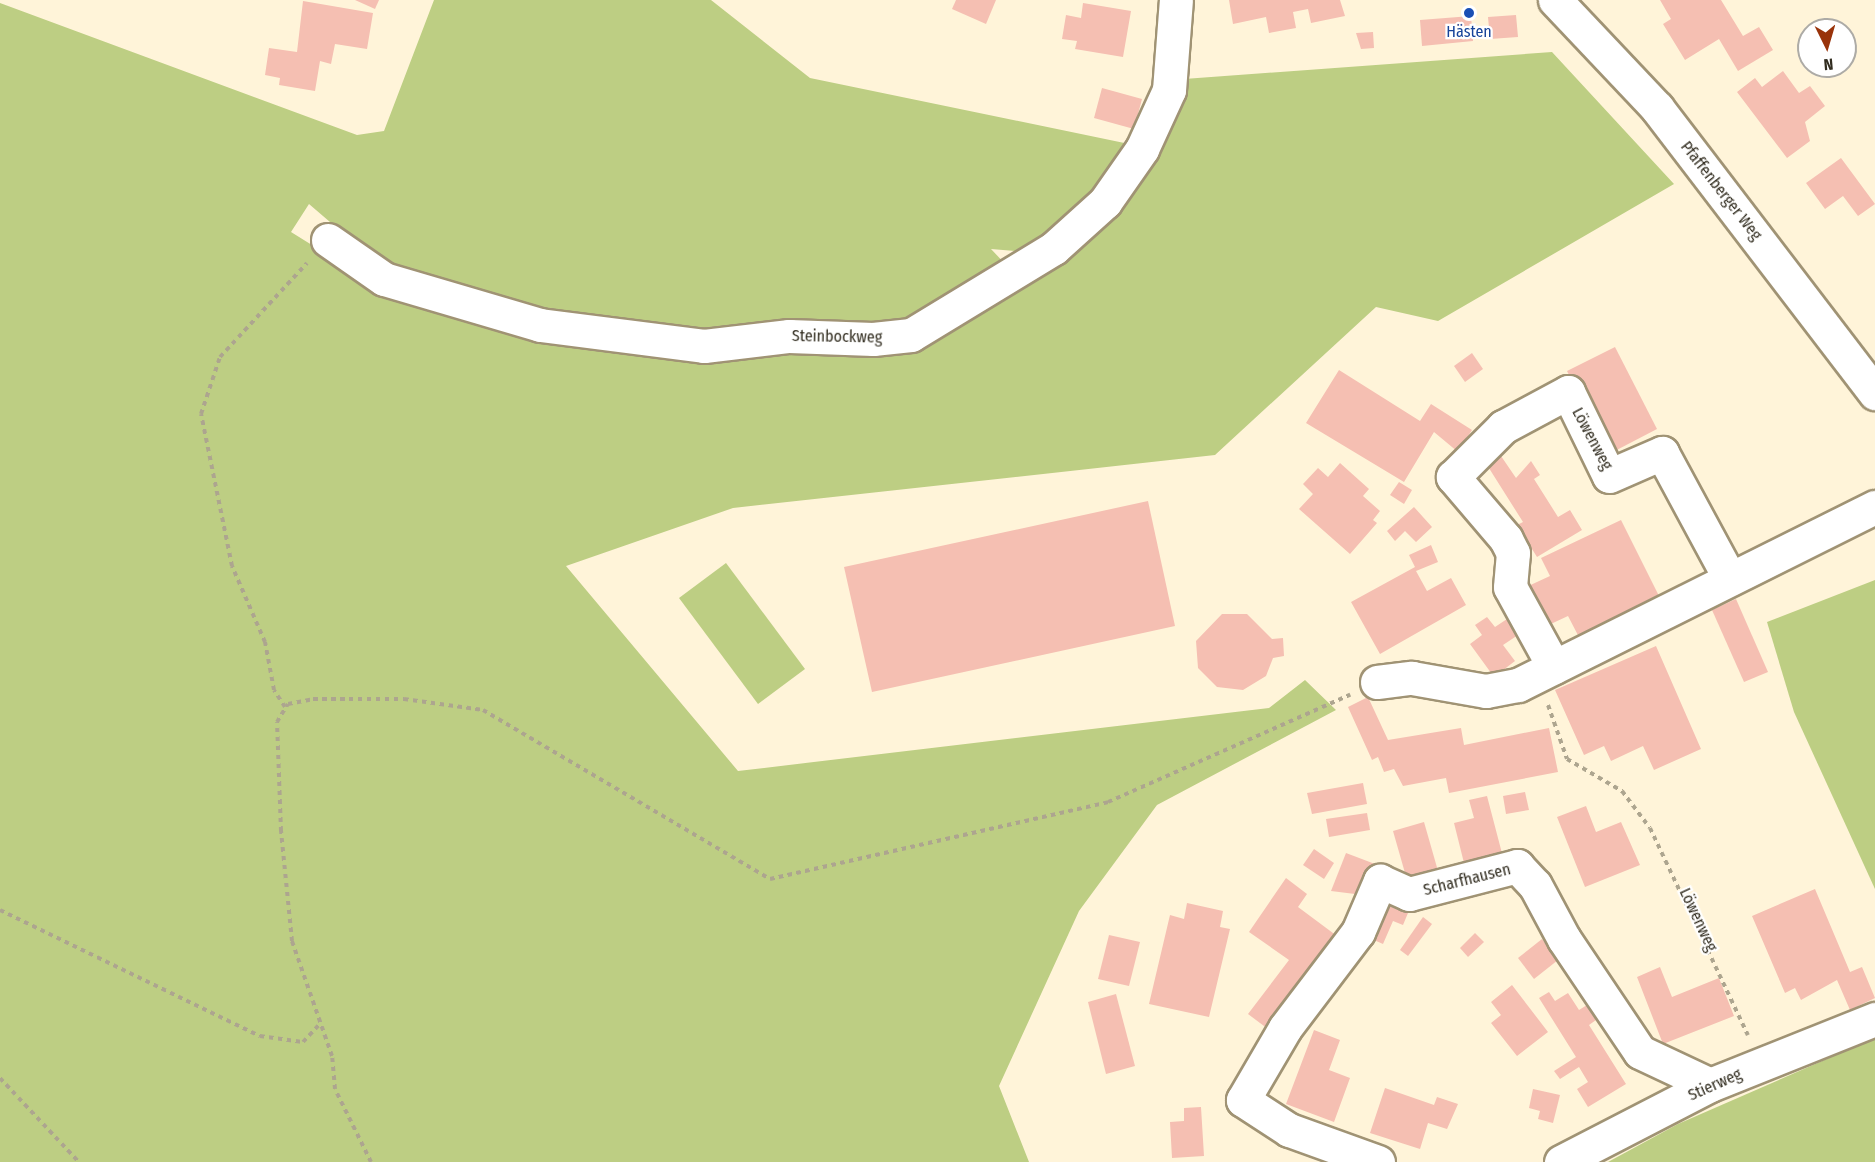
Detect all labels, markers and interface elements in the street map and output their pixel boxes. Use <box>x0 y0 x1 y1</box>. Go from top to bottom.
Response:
marker: Hästen <box>1462 6 1476 20</box>
north arrow <box>1797 18 1857 78</box>
place label: Hästen <box>1446 22 1492 42</box>
text: N <box>1823 55 1834 74</box>
street label: Pfaffenberger Weg <box>1676 138 1766 244</box>
street label: Steinbockweg <box>792 327 882 347</box>
street label: Löwenweg <box>1568 405 1616 473</box>
street label: Scharfhausen <box>1421 860 1513 900</box>
street label: Löwenweg <box>1675 885 1721 955</box>
street label: Stierweg <box>1685 1065 1745 1105</box>

